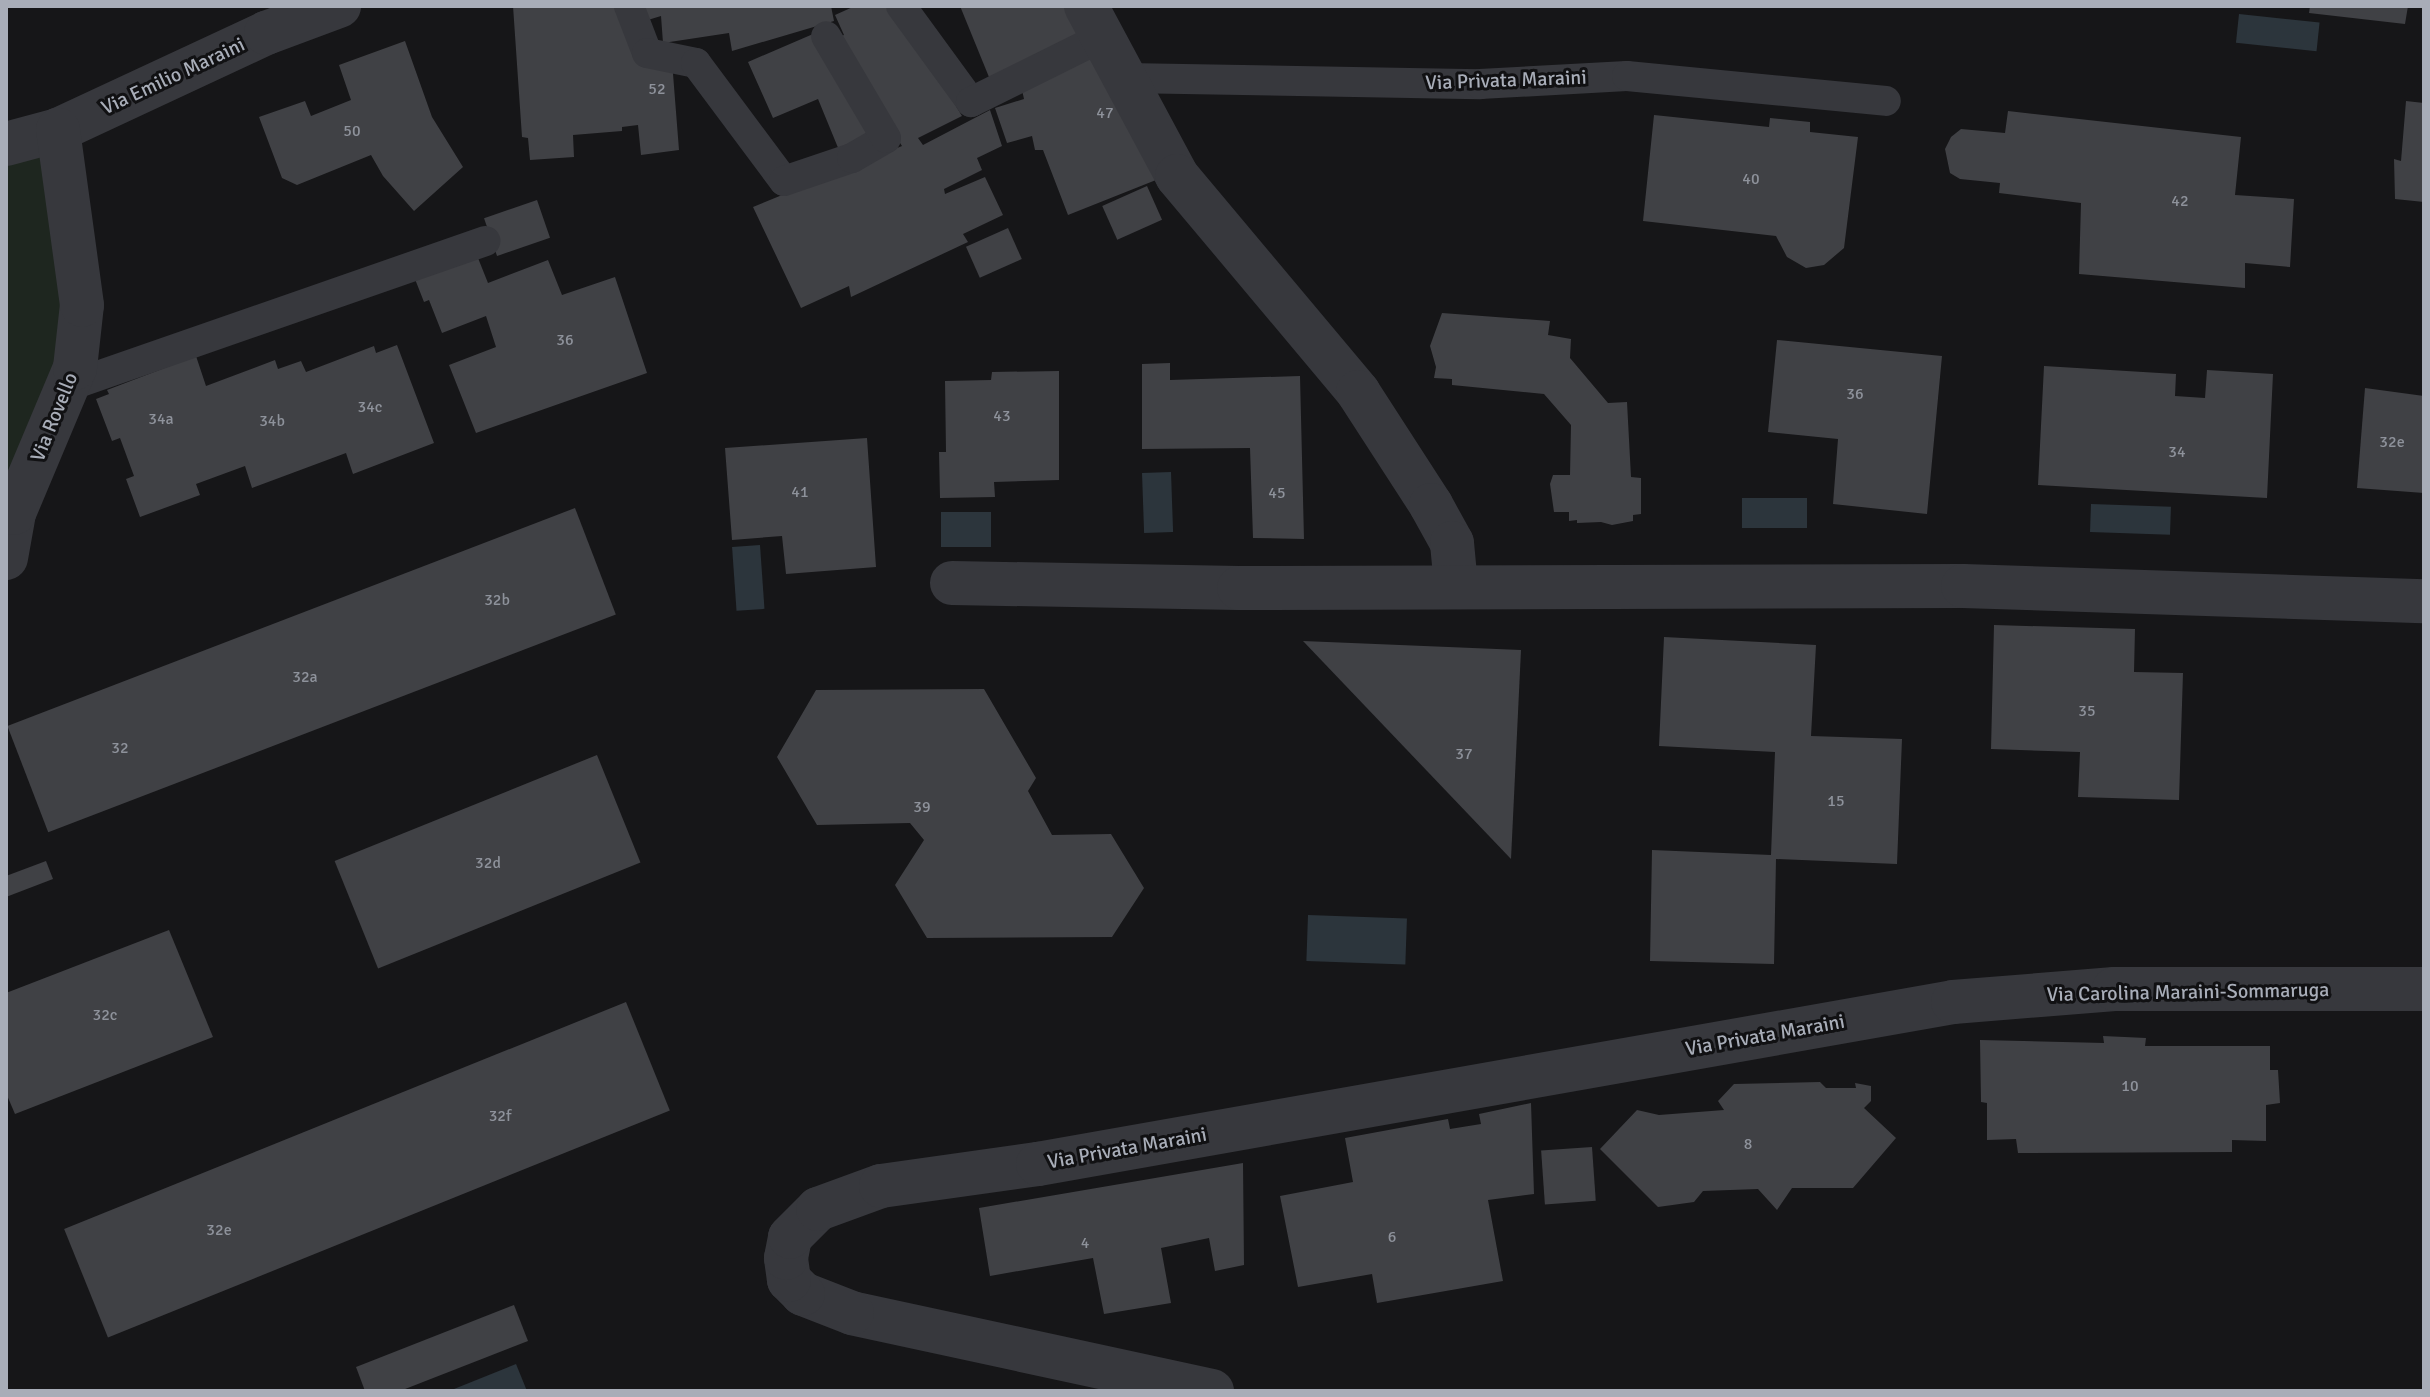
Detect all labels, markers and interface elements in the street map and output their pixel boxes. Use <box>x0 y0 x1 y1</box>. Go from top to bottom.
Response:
street label: Via Emilio Maraini <box>97 32 249 120</box>
street label: Via Privata Maraini <box>1425 65 1587 95</box>
house number: 52 <box>648 79 666 99</box>
house number: 47 <box>1096 103 1114 123</box>
house number: 50 <box>343 121 361 141</box>
house number: 40 <box>1742 169 1760 189</box>
house number: 42 <box>2171 191 2189 211</box>
house number: 36 <box>556 330 574 350</box>
street label: Via Rovello <box>25 369 83 465</box>
house number: 36 <box>1846 384 1864 404</box>
house number: 34c <box>358 397 382 417</box>
house number: 43 <box>993 406 1011 426</box>
house number: 34a <box>148 409 174 429</box>
house number: 34b <box>259 411 285 431</box>
house number: 32e <box>2379 432 2405 452</box>
house number: 34 <box>2168 442 2186 462</box>
house number: 41 <box>791 482 809 502</box>
house number: 45 <box>1268 483 1286 503</box>
house number: 32b <box>484 590 510 610</box>
house number: 32a <box>292 667 318 687</box>
house number: 35 <box>2078 701 2096 721</box>
house number: 32 <box>111 738 129 758</box>
house number: 37 <box>1455 744 1473 764</box>
house number: 15 <box>1827 791 1845 811</box>
house number: 39 <box>913 797 931 817</box>
house number: 32d <box>475 853 501 873</box>
street label: Via Carolina Maraini-Sommaruga <box>2047 978 2329 1006</box>
house number: 32c <box>93 1005 117 1025</box>
street label: Via Privata Maraini <box>1683 1009 1847 1061</box>
house number: 10 <box>2121 1076 2139 1096</box>
house number: 32f <box>489 1106 511 1126</box>
street label: Via Privata Maraini <box>1045 1122 1209 1174</box>
house number: 8 <box>1744 1134 1752 1154</box>
house number: 32e <box>206 1220 232 1240</box>
house number: 6 <box>1388 1227 1396 1247</box>
house number: 4 <box>1081 1233 1089 1253</box>

